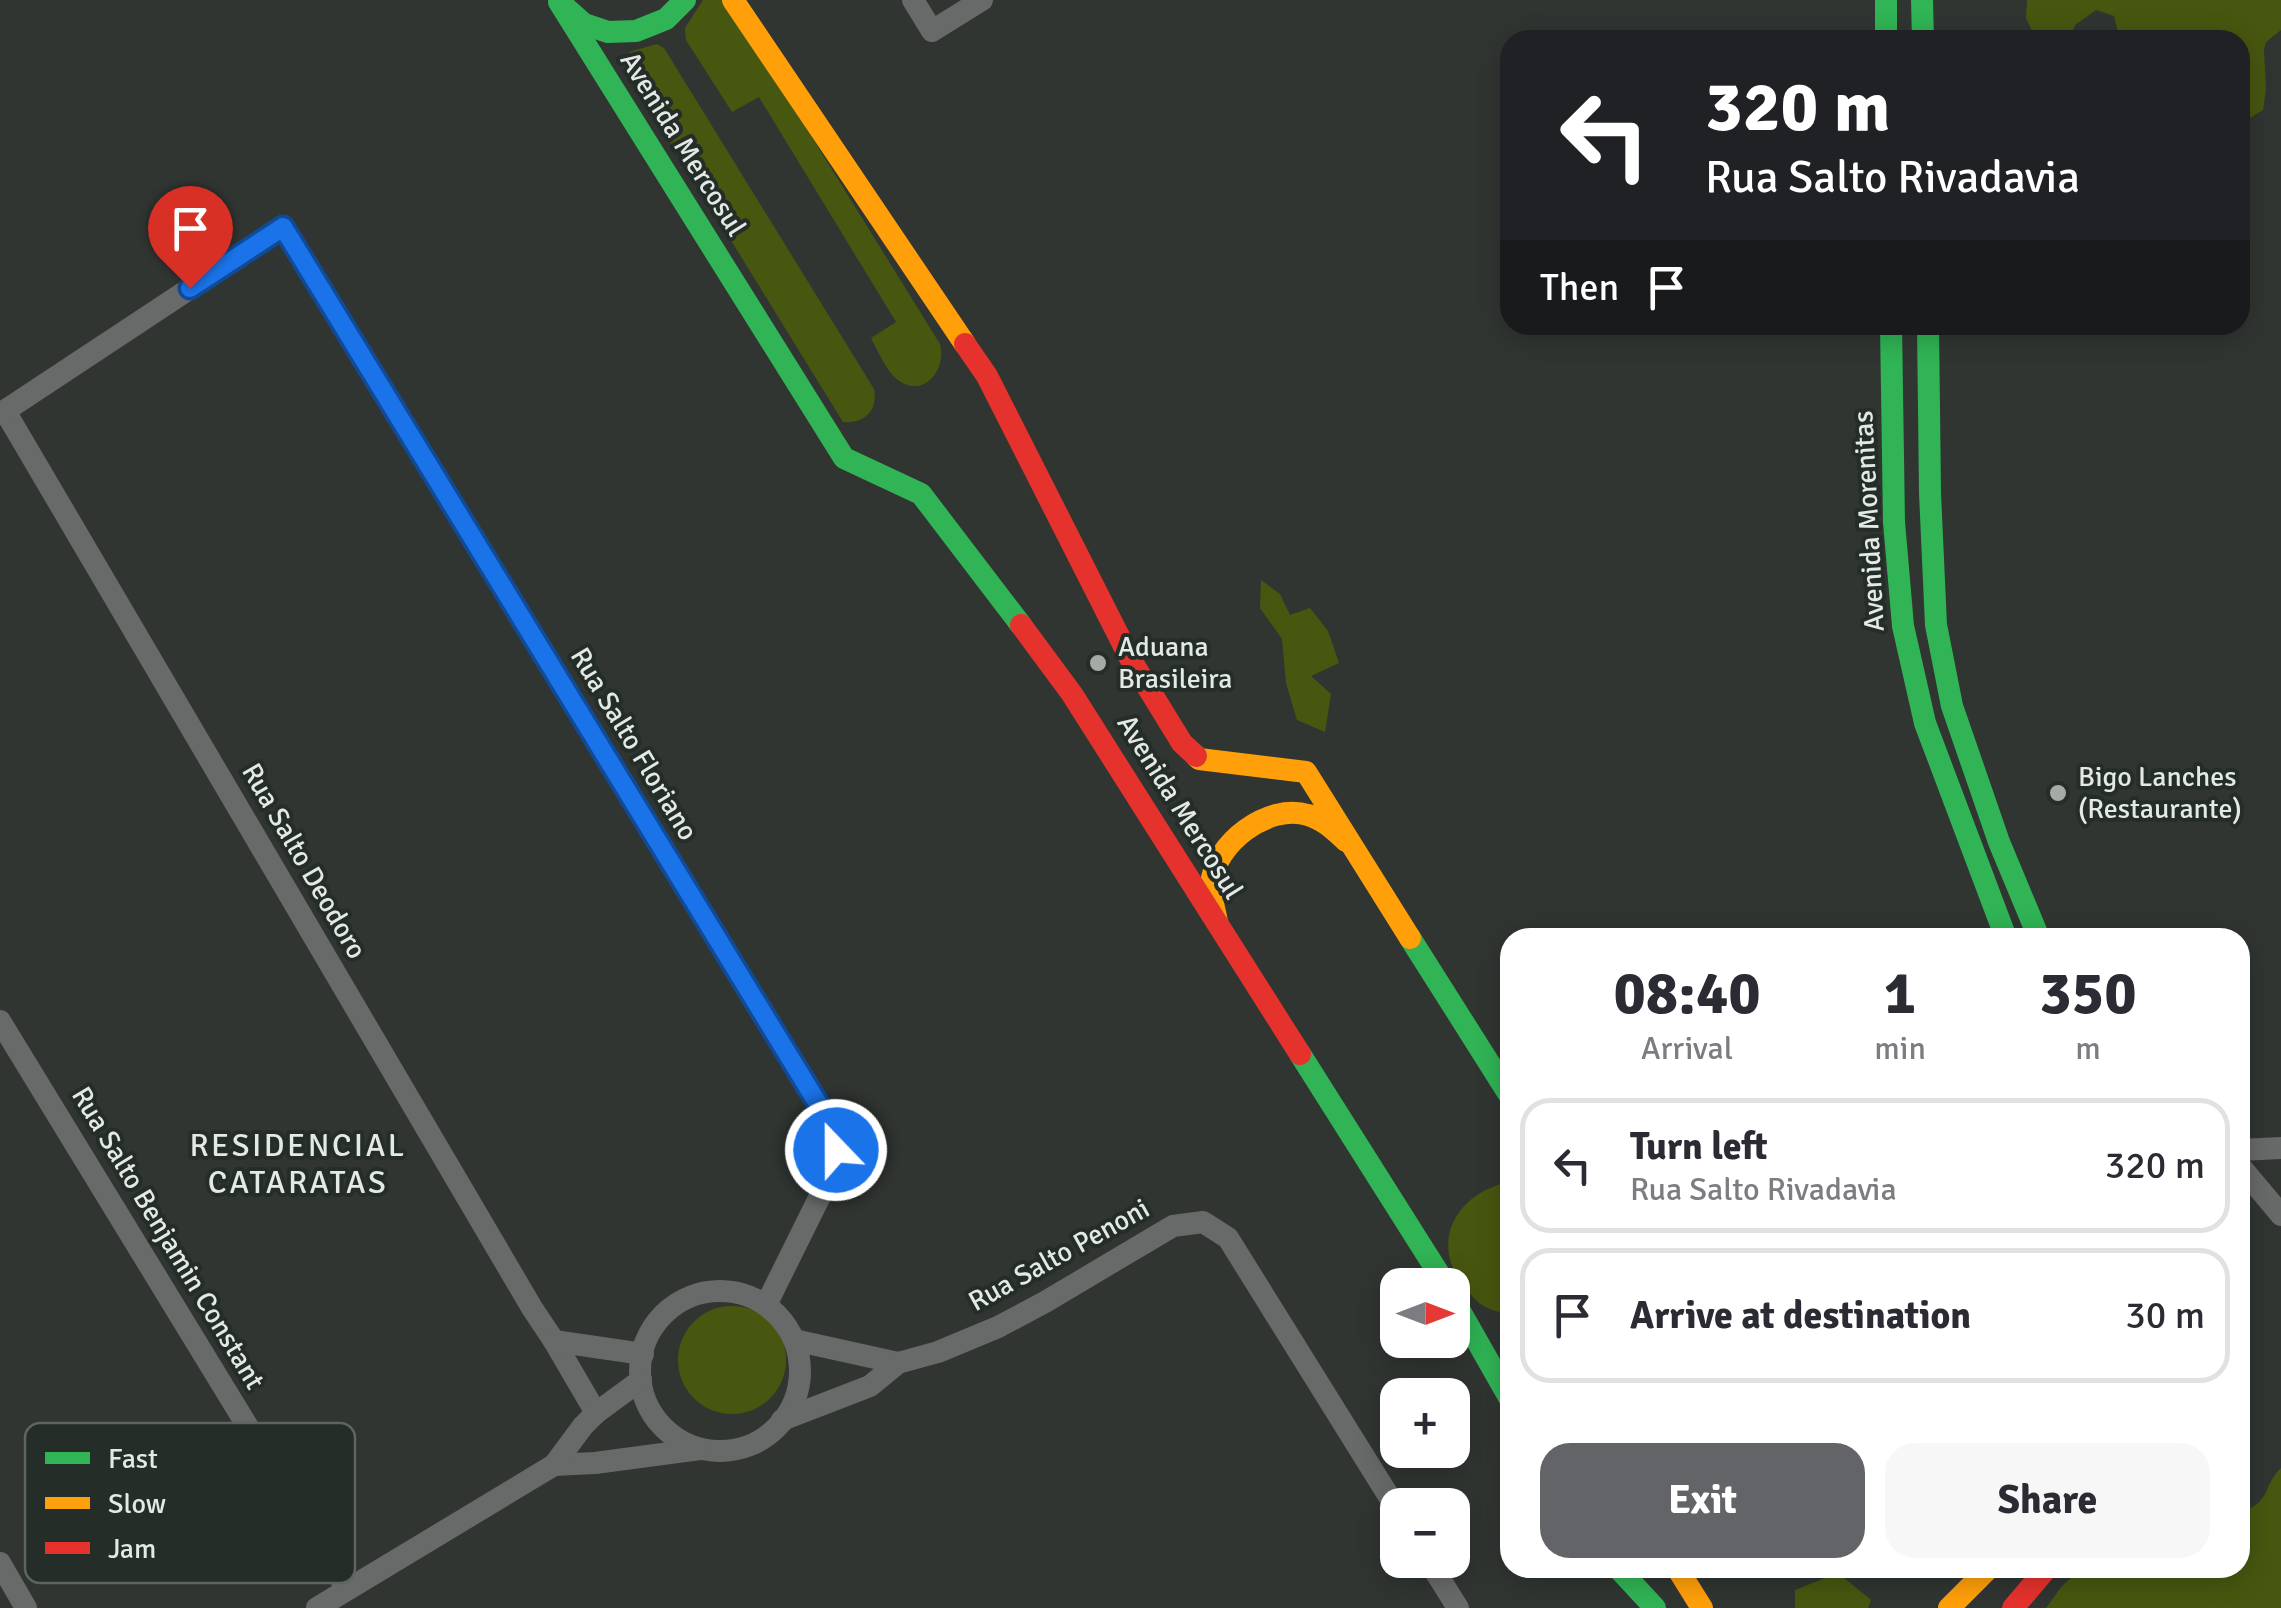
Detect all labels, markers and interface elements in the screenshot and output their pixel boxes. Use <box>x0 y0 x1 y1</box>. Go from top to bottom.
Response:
street label: Avenida Mercosul <box>613 46 753 242</box>
text: 320 m <box>1705 64 1890 150</box>
icon: left <box>1540 70 1670 200</box>
text: Rua Salto Rivadavia <box>1705 150 2080 205</box>
pin <box>148 186 233 289</box>
icon: arrive <box>163 201 218 256</box>
icon: arrive <box>1639 260 1694 315</box>
text: Then <box>1540 264 1619 311</box>
street label: Avenida Morenitas <box>1846 410 1892 632</box>
place label: Aduana Brasileira <box>1118 630 1233 696</box>
street label: Rua Salto Floriano <box>563 641 705 847</box>
marker: Aduana Brasileira <box>1087 652 1109 674</box>
street label: Avenida Mercosul <box>1110 709 1250 905</box>
street label: Rua Salto Deodoro <box>234 757 374 965</box>
place label: Bigo Lanches (Restaurante) <box>2078 760 2242 826</box>
marker: Bigo Lanches (Restaurante) <box>2047 782 2069 804</box>
text: 08:40 <box>1613 957 1761 1031</box>
text: 1 <box>1884 957 1916 1031</box>
text: 350 <box>2039 957 2137 1031</box>
text: Arrival <box>1641 1029 1733 1068</box>
text: min <box>1874 1029 1926 1068</box>
text: m <box>2075 1029 2101 1068</box>
street label: Rua Salto Benjamin Constant <box>64 1080 272 1396</box>
position arrow <box>784 1098 888 1202</box>
text: Turn left <box>1630 1123 1768 1170</box>
district label: RESIDENCIAL CATARATAS <box>189 1126 407 1202</box>
icon: left <box>1545 1138 1600 1193</box>
text: 320 m <box>2105 1142 2205 1189</box>
text: Rua Salto Rivadavia <box>1630 1170 1897 1209</box>
street label: Rua Salto Penoni <box>963 1191 1155 1319</box>
north arrow <box>1380 1268 1470 1358</box>
map controls <box>1380 1268 1470 1578</box>
icon: arrive <box>1545 1288 1600 1343</box>
text: Arrive at destination <box>1630 1292 1971 1339</box>
text: 30 m <box>2125 1292 2205 1339</box>
button: + <box>1380 1378 1470 1468</box>
legend <box>25 1423 355 1583</box>
text: Fast <box>108 1442 158 1476</box>
button: Exit <box>1540 1443 1865 1558</box>
button: Share <box>1885 1443 2210 1558</box>
text: Slow <box>108 1487 166 1521</box>
button: − <box>1380 1488 1470 1578</box>
text: Jam <box>108 1532 156 1566</box>

